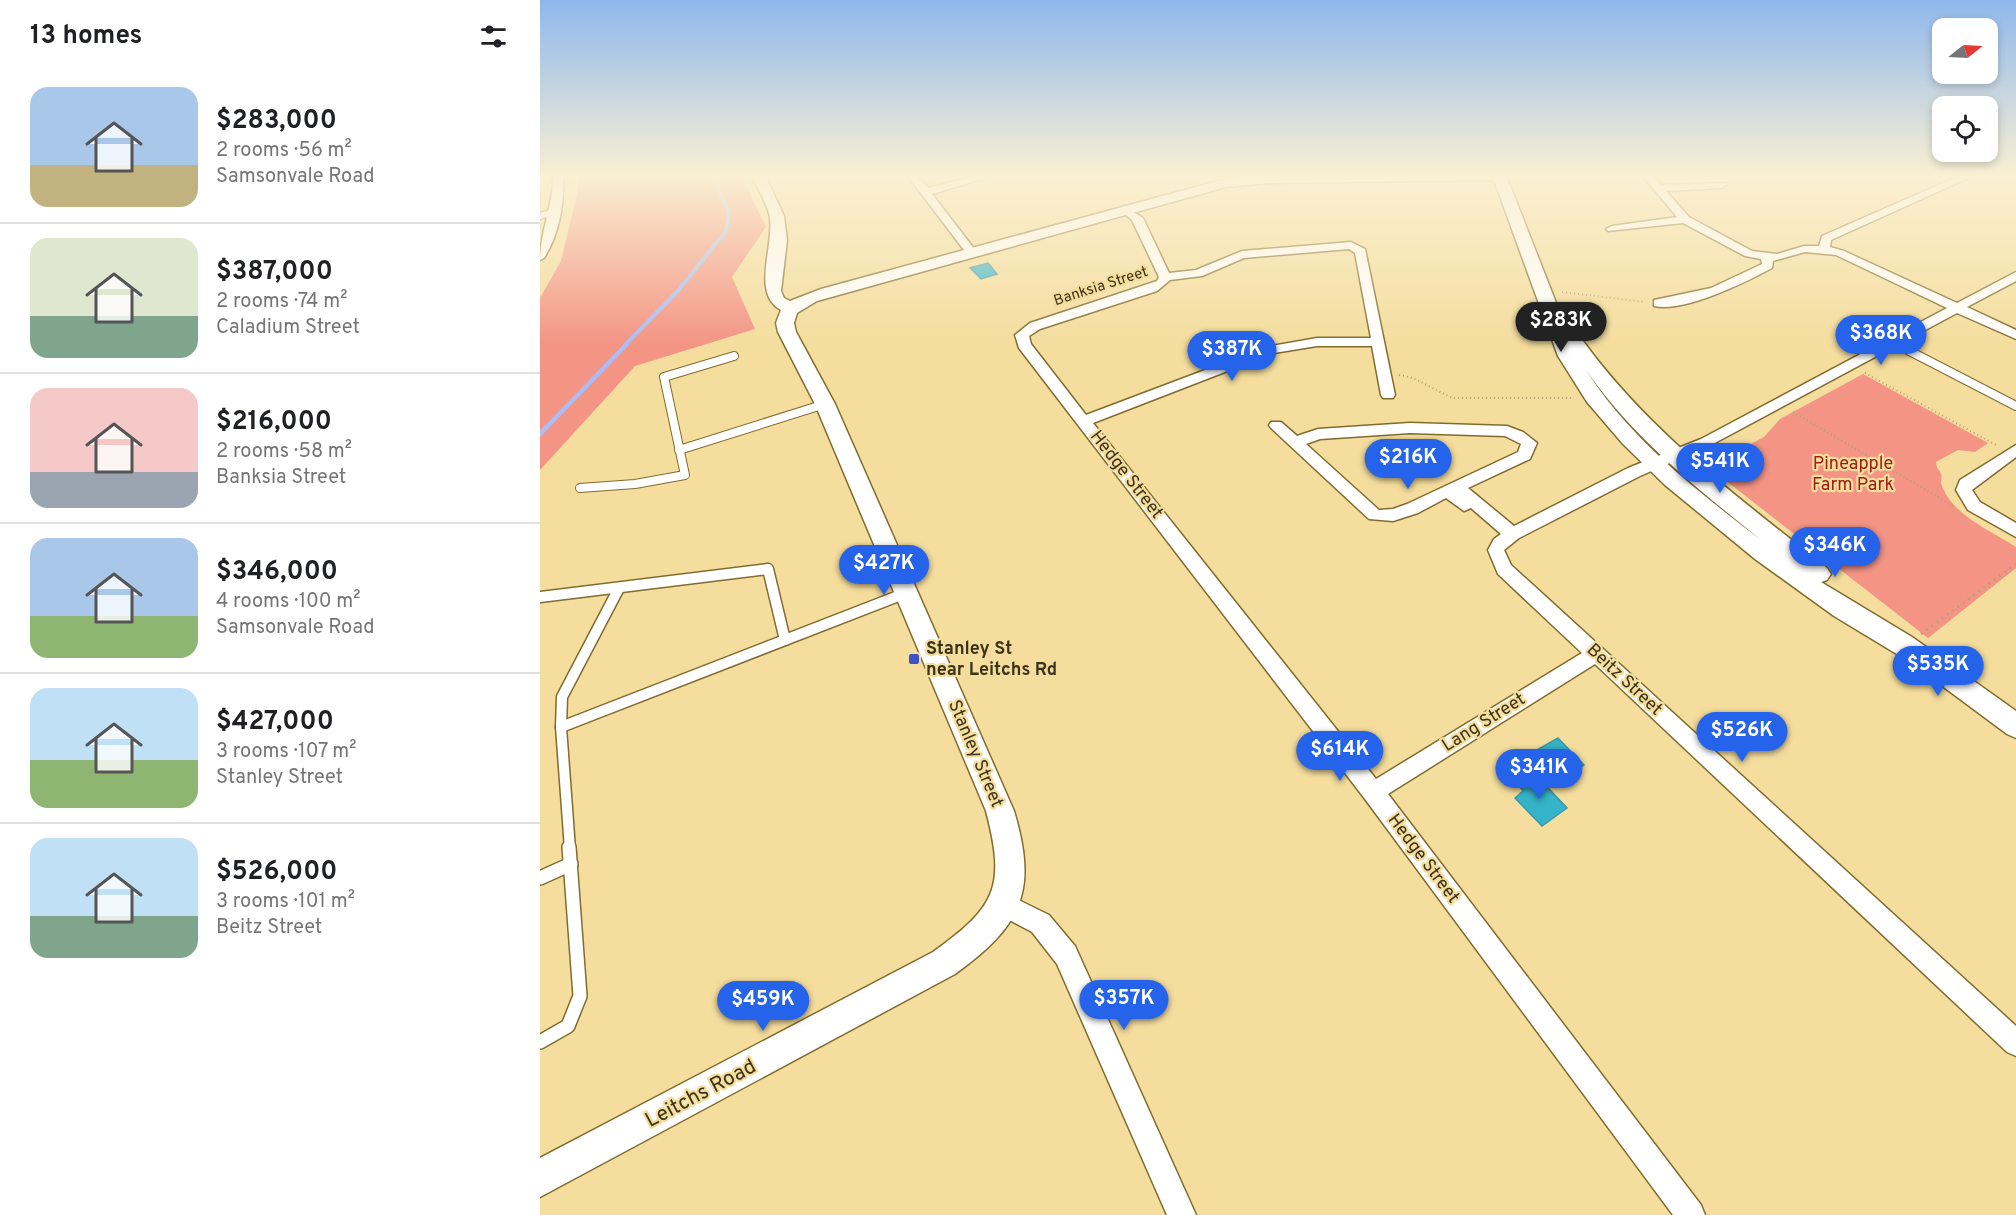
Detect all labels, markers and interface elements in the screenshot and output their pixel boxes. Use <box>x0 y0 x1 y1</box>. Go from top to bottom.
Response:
north arrow <box>1932 18 1998 84</box>
map controls <box>1932 18 1998 162</box>
text: 13 homes <box>30 20 142 53</box>
icon: filters <box>477 20 510 53</box>
button: locate <box>1932 96 1998 162</box>
text: $283,000 <box>216 105 337 138</box>
icon: home <box>78 111 150 183</box>
text: 2 rooms · 56 m² <box>216 138 352 164</box>
text: Samsonvale Road <box>216 164 375 190</box>
text: $387,000 <box>216 256 333 289</box>
icon: home <box>78 262 150 334</box>
street label: Banksia Street <box>1052 263 1150 311</box>
text: 2 rooms · 74 m² <box>216 289 347 315</box>
pin: $283K <box>1519 302 1603 353</box>
text: $283K <box>1530 308 1592 334</box>
text: Caladium Street <box>216 315 360 341</box>
pin: $368K <box>1839 315 1923 366</box>
text: $368K <box>1849 321 1913 347</box>
pin: $387K <box>1190 331 1274 382</box>
text: $387K <box>1201 337 1263 363</box>
text: $216,000 <box>216 406 332 439</box>
icon: home <box>78 412 150 484</box>
street label: Hedge Street <box>1084 426 1168 524</box>
text: 2 rooms · 58 m² <box>216 439 352 465</box>
pin: $216K <box>1366 439 1450 490</box>
pin: $541K <box>1678 443 1762 494</box>
text: $216K <box>1379 445 1437 471</box>
text: $541K <box>1690 449 1750 475</box>
park label: Pineapple Farm Park <box>1812 453 1894 497</box>
text: Banksia Street <box>216 465 346 491</box>
pin: $346K <box>1793 527 1877 578</box>
text: $346K <box>1803 533 1867 559</box>
pin: $427K <box>842 545 926 596</box>
text: $427K <box>853 551 915 577</box>
text: $346,000 <box>216 556 338 589</box>
icon: home <box>78 562 150 634</box>
text: 4 rooms · 100 m² <box>216 589 361 615</box>
text: Samsonvale Road <box>216 615 375 641</box>
place label: Stanley St near Leitchs Rd <box>926 638 1057 682</box>
street label: Beitz Street <box>1581 639 1667 721</box>
pin: $535K <box>1896 646 1980 697</box>
marker: Stanley St near Leitchs Rd <box>907 652 921 666</box>
text: $535K <box>1907 652 1969 678</box>
street label: Lang Street <box>1438 688 1530 758</box>
street label: Stanley Street <box>942 697 1008 811</box>
text: $427,000 <box>216 706 334 739</box>
icon: home <box>78 712 150 784</box>
pin: $526K <box>1700 712 1784 763</box>
text: $526K <box>1711 718 1773 744</box>
pin: $614K <box>1298 731 1382 782</box>
text: $614K <box>1310 737 1370 763</box>
text: 3 rooms · 107 m² <box>216 739 357 765</box>
pin: $341K <box>1497 749 1581 800</box>
text: $341K <box>1509 755 1569 781</box>
text: Stanley Street <box>216 765 343 791</box>
street label: Hedge Street <box>1382 810 1464 908</box>
text: $526,000 <box>216 856 337 889</box>
icon: home <box>78 862 150 934</box>
text: 3 rooms · 101 m² <box>216 889 355 915</box>
text: Beitz Street <box>216 915 322 941</box>
pin: $357K <box>1082 980 1166 1031</box>
pin: $459K <box>721 981 805 1032</box>
text: $357K <box>1093 986 1155 1012</box>
text: $459K <box>731 987 795 1013</box>
street label: Leitchs Road <box>641 1053 761 1135</box>

